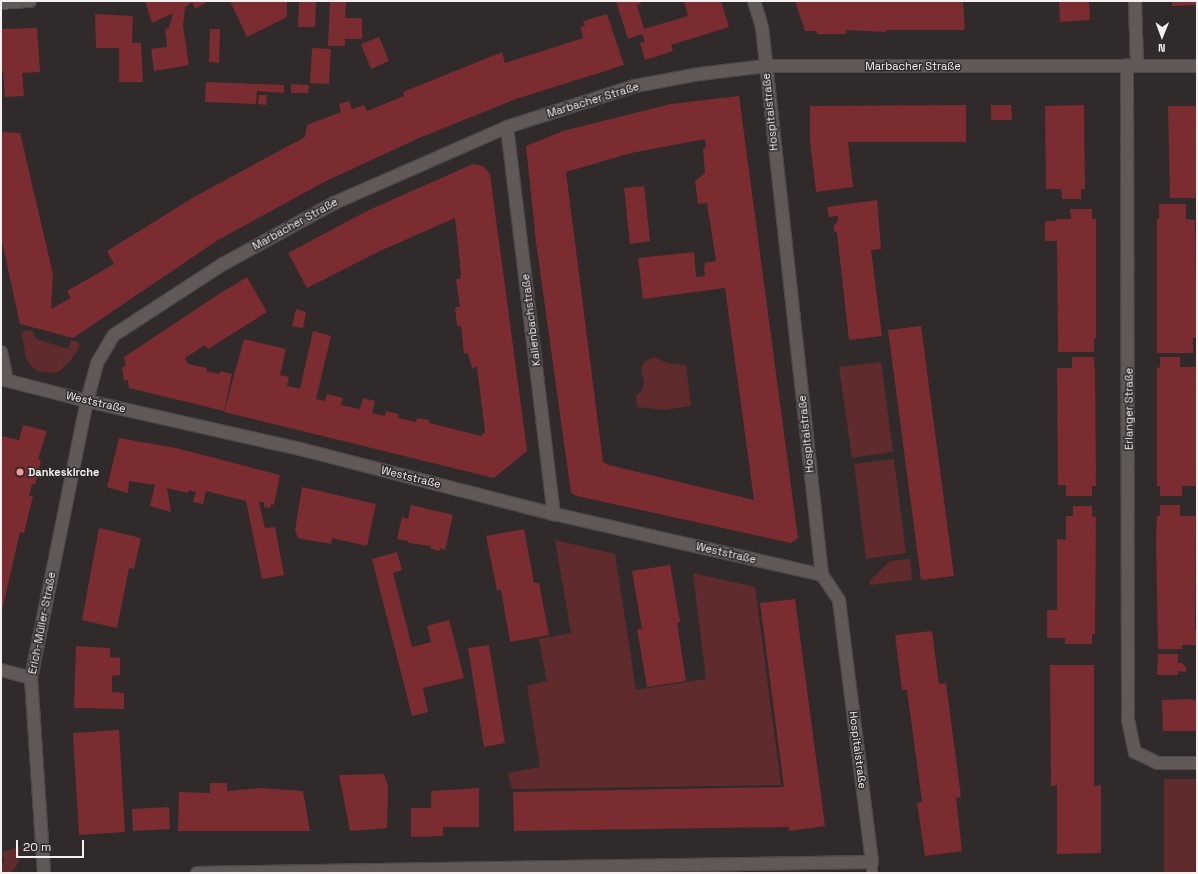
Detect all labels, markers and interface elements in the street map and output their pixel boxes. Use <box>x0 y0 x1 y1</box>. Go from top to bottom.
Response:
north arrow <box>1142 16 1182 56</box>
text: N <box>1158 41 1166 55</box>
street label: Marbacher Straße <box>865 59 961 73</box>
street label: Hospitalstraße <box>759 72 781 152</box>
street label: Marbacher Straße <box>545 80 641 120</box>
street label: Marbacher Straße <box>250 195 340 253</box>
street label: Kallenbachstraße <box>519 273 543 367</box>
street label: Erlanger Straße <box>1122 368 1136 450</box>
street label: Weststraße <box>65 389 127 415</box>
street label: Hospitalstraße <box>795 394 817 474</box>
street label: Weststraße <box>380 463 442 491</box>
place label: Dankeskirche <box>28 465 99 479</box>
marker: Dankeskirche <box>15 467 25 477</box>
street label: Weststraße <box>695 540 757 566</box>
street label: Erich-Müller-Straße <box>26 571 58 675</box>
street label: Hospitalstraße <box>847 710 869 790</box>
scale bar <box>18 832 86 858</box>
text: 20 m <box>23 839 51 855</box>

